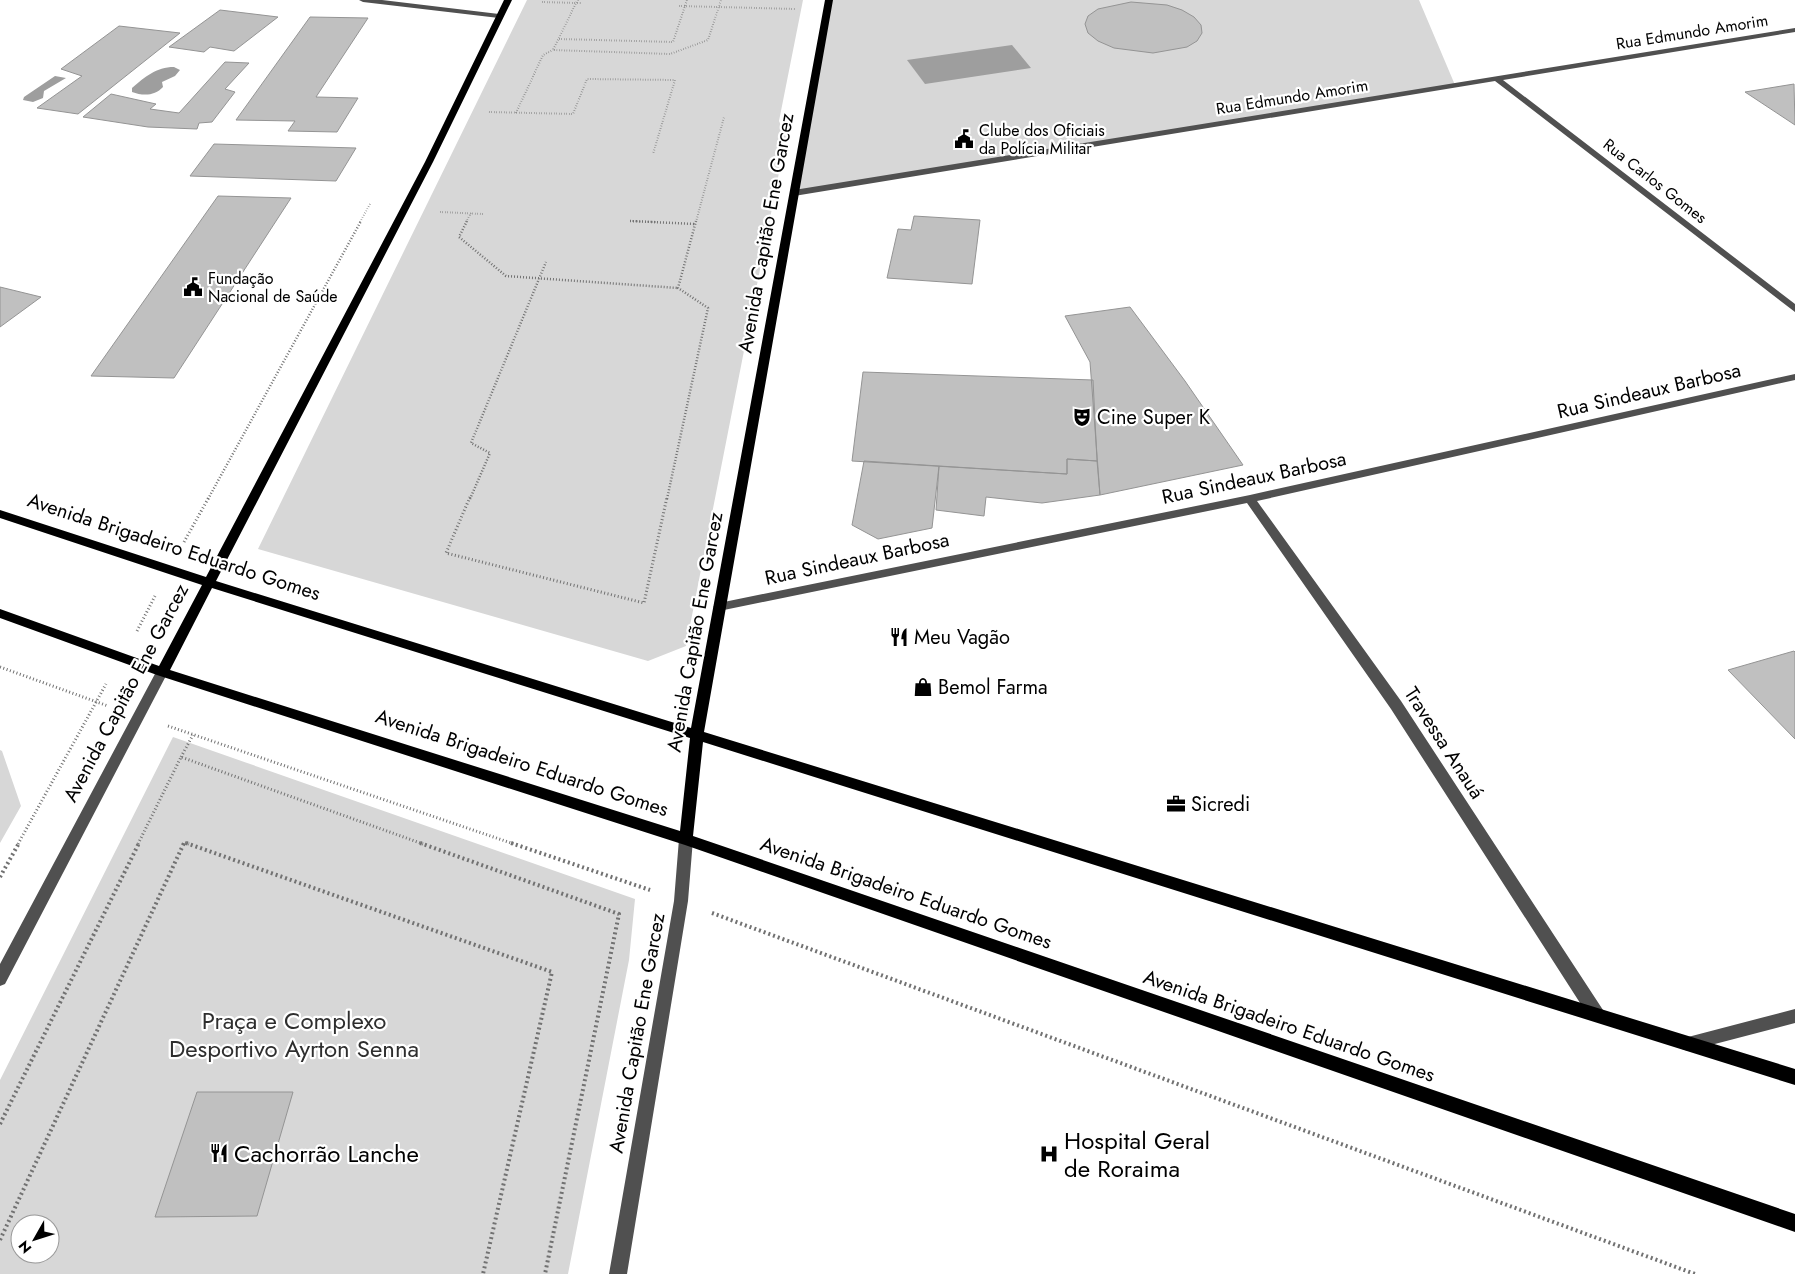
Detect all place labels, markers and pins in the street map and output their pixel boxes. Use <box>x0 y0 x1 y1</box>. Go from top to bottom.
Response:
place label: Clube dos Oficiais da Polícia Militar <box>979 119 1105 160</box>
public building icon: Clube dos Oficiais da Polícia Militar <box>953 128 975 150</box>
place label: Fundação Nacional de Saúde <box>208 267 338 308</box>
public building icon: Fundação Nacional de Saúde <box>182 276 204 298</box>
place label: Cine Super K <box>1097 403 1211 432</box>
theatre icon: Cine Super K <box>1071 406 1093 428</box>
place label: Meu Vagão <box>914 623 1010 652</box>
restaurant icon: Meu Vagão <box>888 626 910 648</box>
place label: Bemol Farma <box>938 673 1048 702</box>
shop icon: Bemol Farma <box>912 676 934 698</box>
place label: Sicredi <box>1191 790 1250 819</box>
office icon: Sicredi <box>1165 793 1187 815</box>
place label: Hospital Geral de Roraima <box>1064 1123 1210 1186</box>
place label: Cachorrão Lanche <box>234 1136 419 1171</box>
restaurant icon: Cachorrão Lanche <box>208 1142 230 1164</box>
hospital icon: Hospital Geral de Roraima <box>1038 1143 1060 1165</box>

